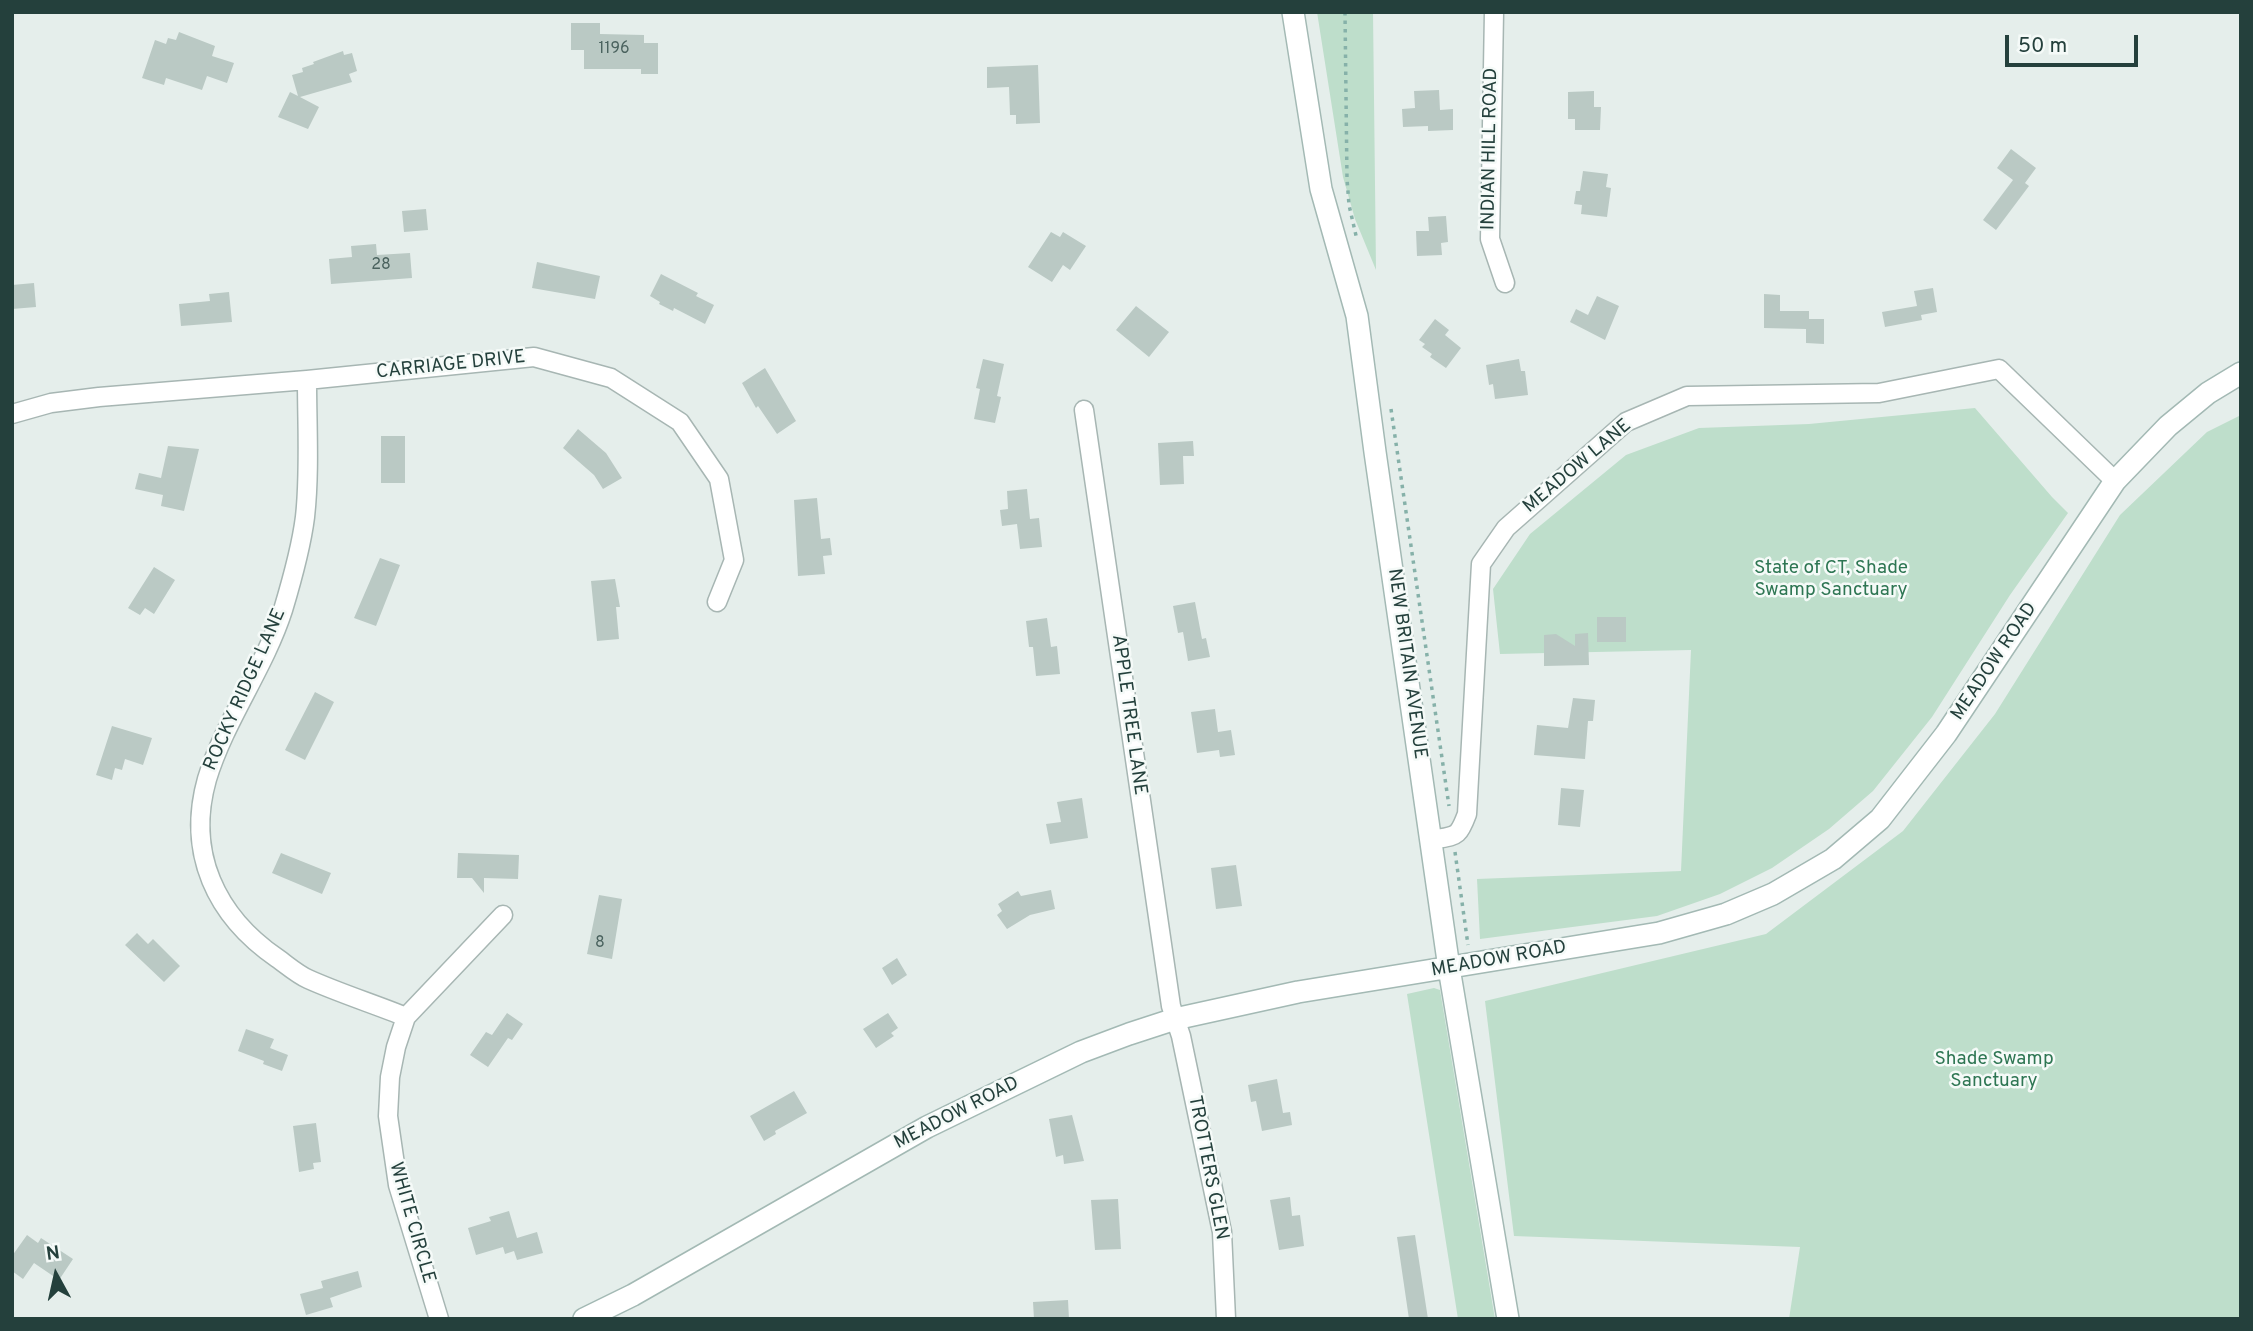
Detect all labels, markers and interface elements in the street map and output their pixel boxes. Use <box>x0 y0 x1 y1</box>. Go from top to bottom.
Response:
scale bar <box>2008 21 2141 65</box>
text: 50 m <box>2018 33 2067 60</box>
house number: 1196 <box>598 40 630 60</box>
street label: INDIAN HILL ROAD <box>1478 68 1504 230</box>
house number: 28 <box>371 256 391 276</box>
street label: CARRIAGE DRIVE <box>375 347 527 385</box>
street label: MEADOW LANE <box>1519 415 1637 519</box>
park label: State of CT, Shade Swamp Sanctuary <box>1754 558 1908 602</box>
street label: NEW BRITAIN AVENUE <box>1381 567 1431 761</box>
street label: MEADOW ROAD <box>1947 599 2043 725</box>
street label: ROCKY RIDGE LANE <box>200 605 292 775</box>
street label: APPLE TREE LANE <box>1105 633 1151 797</box>
house number: 8 <box>595 934 605 954</box>
street label: MEADOW ROAD <box>1430 937 1568 983</box>
park label: Shade Swamp Sanctuary <box>1934 1049 2054 1093</box>
street label: MEADOW ROAD <box>891 1073 1023 1155</box>
street label: TROTTERS GLEN <box>1182 1094 1232 1242</box>
street label: WHITE CIRCLE <box>383 1160 439 1286</box>
north arrow <box>21 1240 91 1310</box>
text: N <box>45 1241 62 1267</box>

